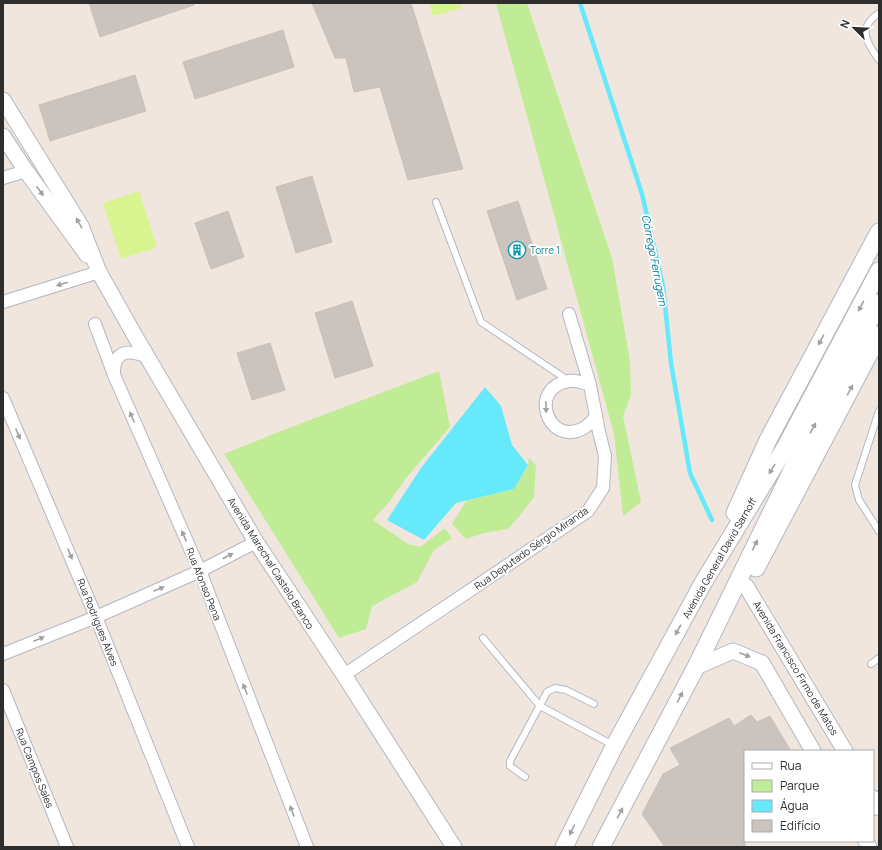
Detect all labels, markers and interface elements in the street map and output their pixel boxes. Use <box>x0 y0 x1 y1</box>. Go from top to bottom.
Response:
north arrow <box>834 8 874 48</box>
text: N <box>836 17 853 30</box>
one-way arrow <box>36 186 45 197</box>
water label: Córrego Ferrugem <box>639 213 671 307</box>
one-way arrow <box>75 217 82 229</box>
building icon: Torre 1 <box>507 240 527 260</box>
place label: Torre 1 <box>530 243 560 257</box>
one-way arrow <box>56 281 68 287</box>
one-way arrow <box>857 300 864 312</box>
one-way arrow <box>818 335 824 346</box>
one-way arrow <box>847 385 853 396</box>
one-way arrow <box>543 401 549 414</box>
one-way arrow <box>129 411 135 422</box>
one-way arrow <box>810 422 816 434</box>
one-way arrow <box>16 429 22 441</box>
one-way arrow <box>768 464 776 474</box>
street label: Avenida Marechal Castelo Branco <box>224 494 318 632</box>
street label: Avenida General David Sarnoff <box>679 495 760 621</box>
street label: Rua Deputado Sérgio Miranda <box>471 503 591 593</box>
one-way arrow <box>181 530 187 541</box>
one-way arrow <box>752 539 758 550</box>
street label: Rua Afonso Pena <box>183 545 225 623</box>
one-way arrow <box>67 548 73 560</box>
one-way arrow <box>222 553 233 560</box>
street label: Rua Rodrigues Alves <box>74 576 122 668</box>
one-way arrow <box>153 586 165 592</box>
street label: Avenida Francisco Firmo de Matos <box>750 598 842 738</box>
one-way arrow <box>674 624 681 636</box>
one-way arrow <box>34 636 46 642</box>
one-way arrow <box>739 653 751 659</box>
one-way arrow <box>242 683 248 695</box>
one-way arrow <box>677 692 683 703</box>
street label: Rua Campos Sales <box>13 726 57 810</box>
legend <box>744 750 874 842</box>
text: Rua <box>780 757 801 774</box>
text: Parque <box>780 777 819 794</box>
text: Água <box>780 797 809 814</box>
one-way arrow <box>289 804 295 816</box>
one-way arrow <box>617 807 623 819</box>
text: Edifício <box>780 817 820 834</box>
one-way arrow <box>569 825 575 836</box>

